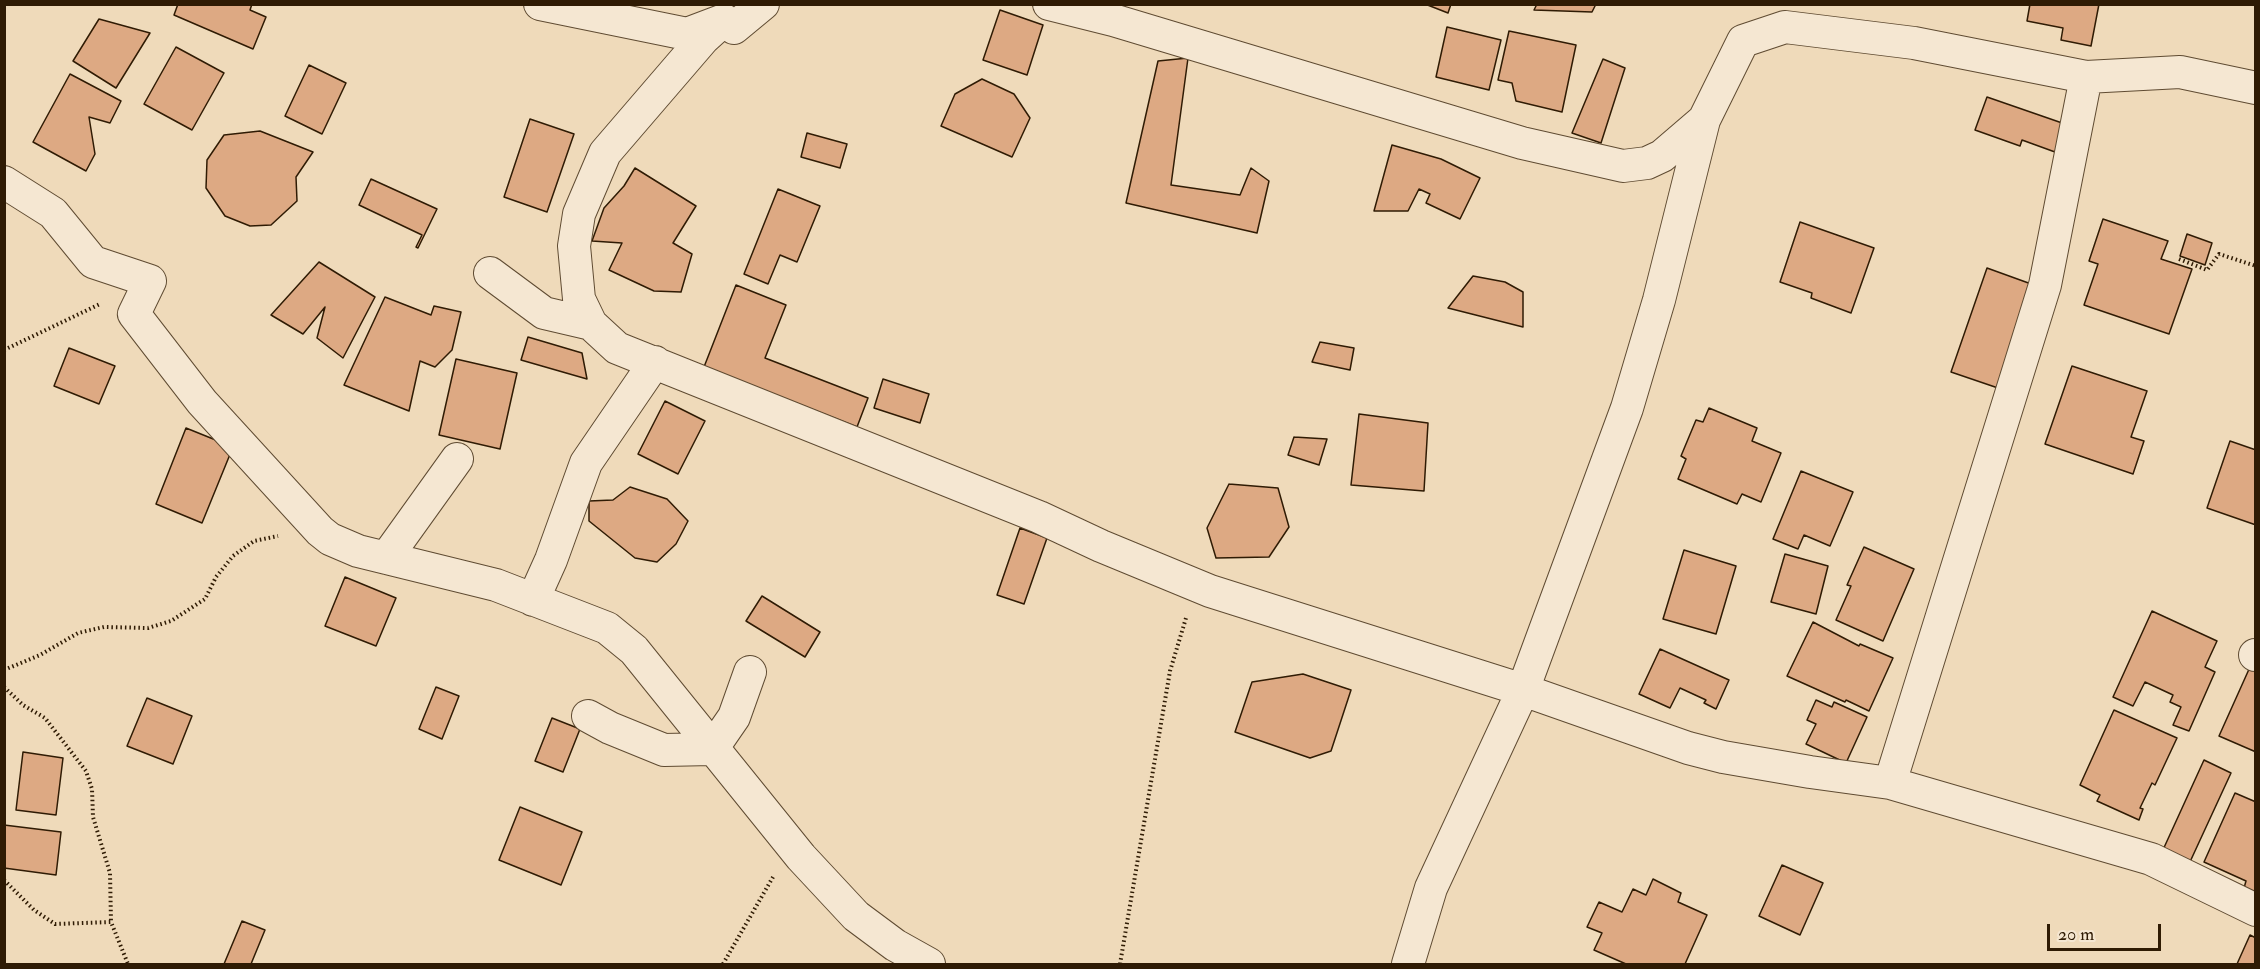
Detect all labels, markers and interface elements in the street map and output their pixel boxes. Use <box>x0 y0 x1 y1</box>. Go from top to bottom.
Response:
scale bar <box>2050 912 2164 950</box>
text: 20 m <box>2058 923 2094 946</box>

